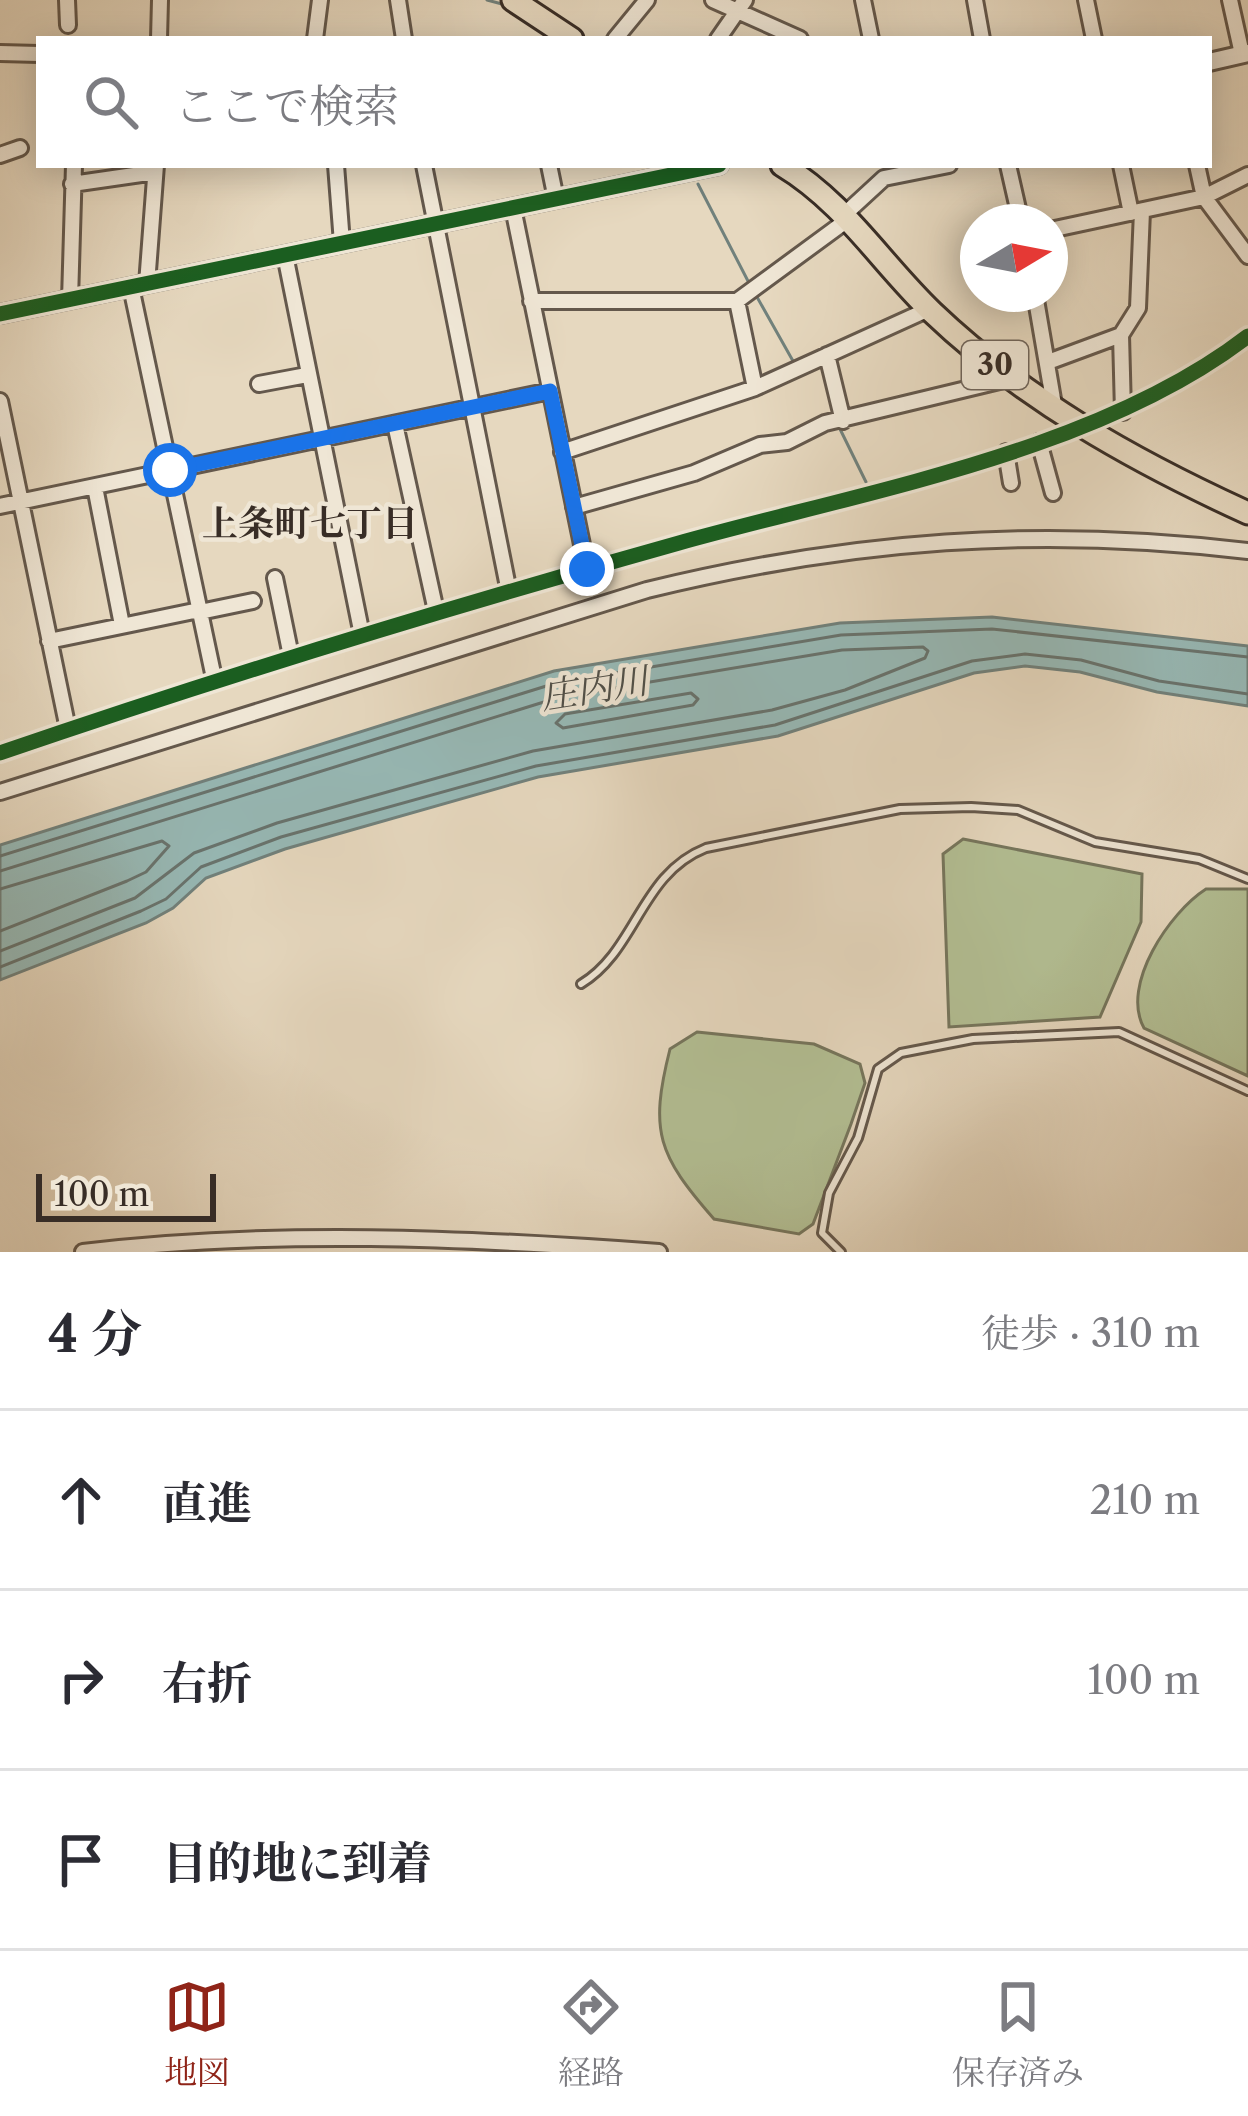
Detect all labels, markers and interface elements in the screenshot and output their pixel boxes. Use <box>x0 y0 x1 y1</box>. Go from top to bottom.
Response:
search box <box>36 36 1212 168</box>
icon: search <box>78 69 144 135</box>
text: ここで検索 <box>174 78 399 134</box>
north arrow <box>960 204 1068 312</box>
road number: 30 <box>962 341 1028 389</box>
route start <box>143 443 197 497</box>
district label: 上条町七丁目 <box>202 501 418 545</box>
route end <box>560 542 614 596</box>
water label: 庄内川 <box>537 657 655 718</box>
scale bar <box>36 1168 216 1221</box>
text: 100 m <box>54 1174 149 1215</box>
text: 4 分 <box>48 1303 142 1365</box>
text: 徒歩 · 310 m <box>981 1309 1200 1357</box>
icon: ahead <box>48 1467 114 1533</box>
text: 直進 <box>162 1475 252 1531</box>
text: 210 m <box>1090 1476 1200 1524</box>
icon: right <box>48 1647 114 1713</box>
text: 右折 <box>162 1655 252 1711</box>
text: 100 m <box>1087 1656 1200 1704</box>
icon: arrive <box>48 1827 114 1893</box>
text: 目的地に到着 <box>162 1835 432 1891</box>
tab: 地図 <box>164 1974 230 2093</box>
tab: 経路 <box>558 1974 624 2093</box>
tab: 保存済み <box>952 1974 1084 2093</box>

